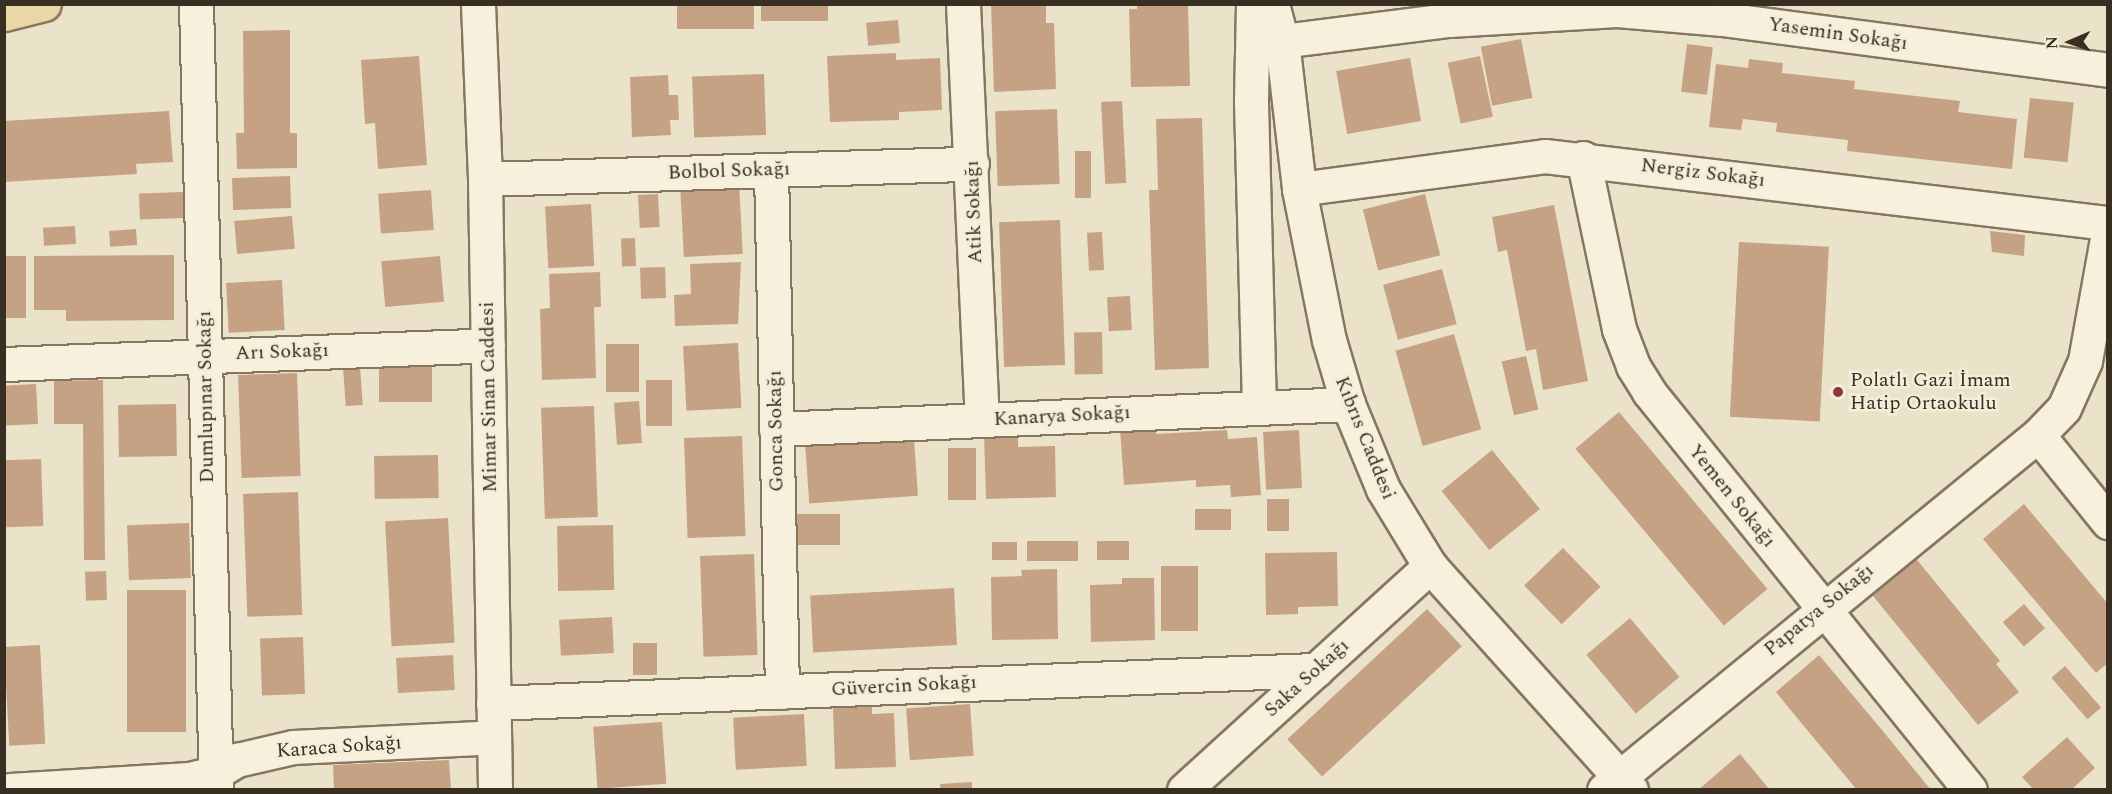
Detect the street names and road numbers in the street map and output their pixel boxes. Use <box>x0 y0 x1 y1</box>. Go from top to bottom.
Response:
street label: Yasemin Sokağı <box>1767 12 1909 56</box>
street label: Nergiz Sokağı <box>1640 153 1766 193</box>
street label: Bolbol Sokağı <box>667 157 791 185</box>
street label: Atik Sokağı <box>960 160 988 264</box>
street label: Mimar Sinan Caddesi <box>475 301 503 493</box>
street label: Dumlupınar Sokağı <box>192 311 220 483</box>
street label: Arı Sokağı <box>235 338 329 366</box>
street label: Gonca Sokağı <box>763 370 789 492</box>
street label: Kıbrıs Caddesi <box>1329 373 1401 503</box>
street label: Kanarya Sokağı <box>993 400 1131 432</box>
street label: Yemen Sokağı <box>1683 440 1781 552</box>
street label: Papatya Sokağı <box>1759 558 1879 662</box>
street label: Saka Sokağı <box>1260 634 1354 722</box>
street label: Güvercin Sokağı <box>831 670 977 702</box>
street label: Karaca Sokağı <box>276 731 402 763</box>

